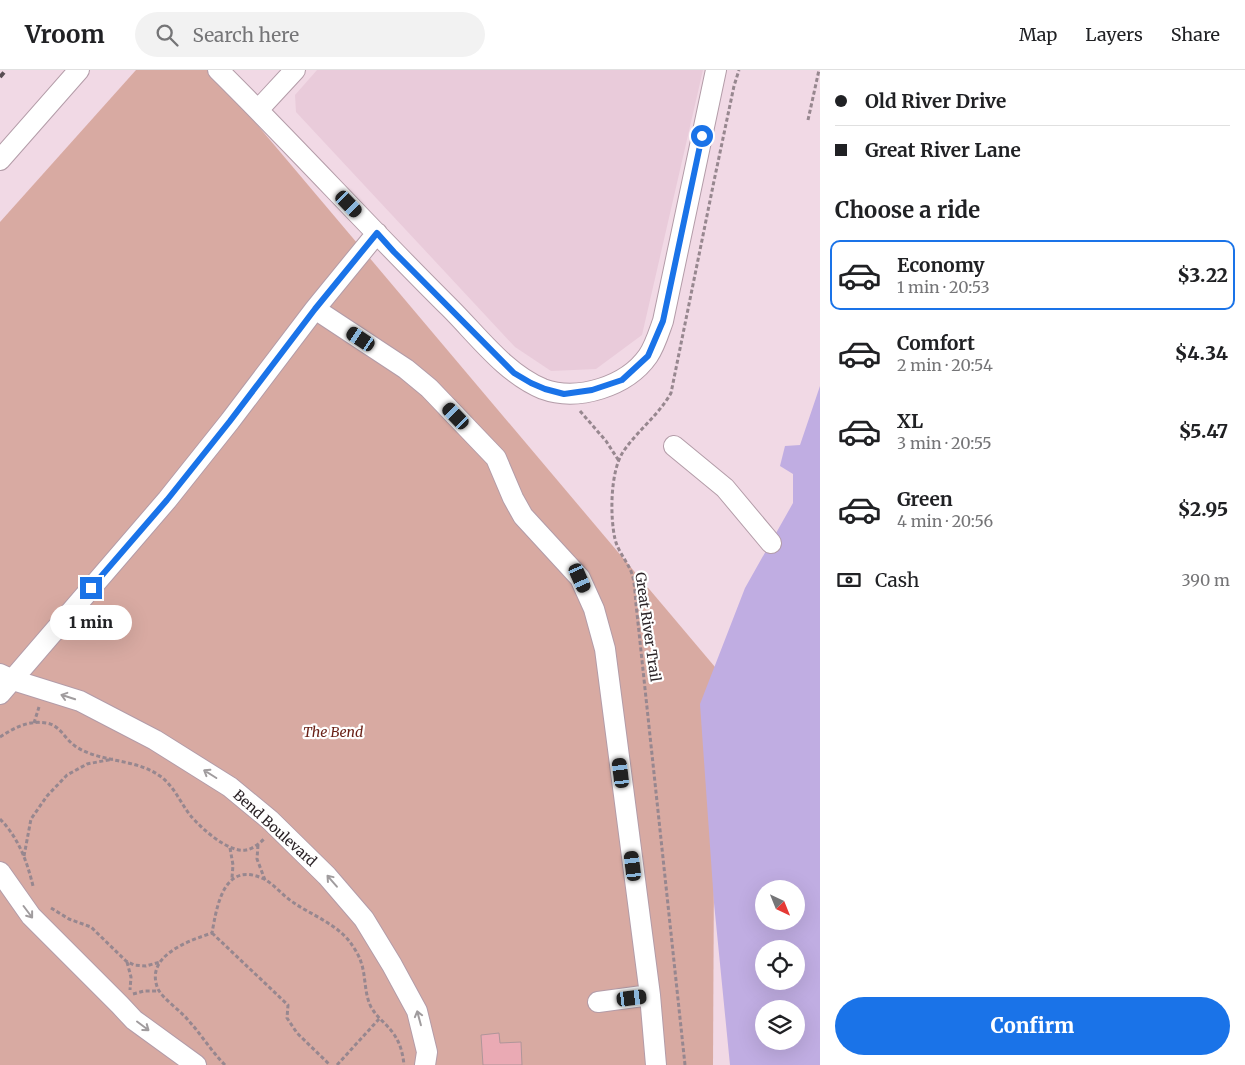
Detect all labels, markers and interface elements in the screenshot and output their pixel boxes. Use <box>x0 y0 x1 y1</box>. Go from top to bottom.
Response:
search box <box>135 12 485 57</box>
text: Vroom <box>25 19 105 50</box>
icon: search <box>153 21 181 49</box>
text: Search here <box>193 23 299 47</box>
text: Map <box>1019 23 1057 46</box>
text: Layers <box>1085 23 1143 46</box>
text: Share <box>1171 23 1220 46</box>
text: Old River Drive <box>865 89 1006 113</box>
route start <box>691 125 713 147</box>
text: Great River Lane <box>865 138 1021 162</box>
car <box>333 188 364 220</box>
text: Choose a ride <box>835 196 980 224</box>
icon: car <box>837 253 882 298</box>
text: Economy <box>897 253 985 277</box>
text: $3.22 <box>1177 263 1228 287</box>
text: 1 min · 20:53 <box>897 277 990 297</box>
car <box>344 324 377 354</box>
icon: car <box>837 331 882 376</box>
text: Comfort <box>897 331 975 355</box>
text: $4.34 <box>1175 341 1228 365</box>
text: 2 min · 20:54 <box>897 355 993 375</box>
car <box>440 400 471 432</box>
icon: car <box>837 409 882 454</box>
text: XL <box>897 409 923 433</box>
text: $5.47 <box>1179 419 1228 443</box>
text: 3 min · 20:55 <box>897 433 992 453</box>
icon: car <box>837 487 882 532</box>
text: Green <box>897 487 953 511</box>
text: $2.95 <box>1178 497 1228 521</box>
text: 4 min · 20:56 <box>897 511 993 531</box>
car <box>567 561 592 595</box>
icon: cash <box>835 566 863 594</box>
text: Cash <box>875 568 919 592</box>
text: 390 m <box>1182 570 1230 590</box>
street label: Great River Trail <box>631 571 665 684</box>
route end <box>80 577 102 599</box>
callout: 1 min <box>50 606 132 640</box>
text: 1 min <box>69 612 113 632</box>
one-way arrow <box>60 692 76 702</box>
park label: The Bend <box>303 723 363 741</box>
car <box>611 757 630 789</box>
one-way arrow <box>204 769 218 779</box>
street label: Bend Boulevard <box>230 786 321 871</box>
car <box>623 850 642 882</box>
one-way arrow <box>326 875 337 888</box>
north arrow <box>755 880 805 930</box>
map controls <box>755 880 805 1050</box>
one-way arrow <box>23 905 33 919</box>
button: locate <box>755 940 805 990</box>
car <box>616 989 647 1007</box>
button: Confirm <box>835 997 1230 1055</box>
button: layers <box>755 1000 805 1050</box>
one-way arrow <box>413 1010 423 1026</box>
one-way arrow <box>136 1021 149 1032</box>

